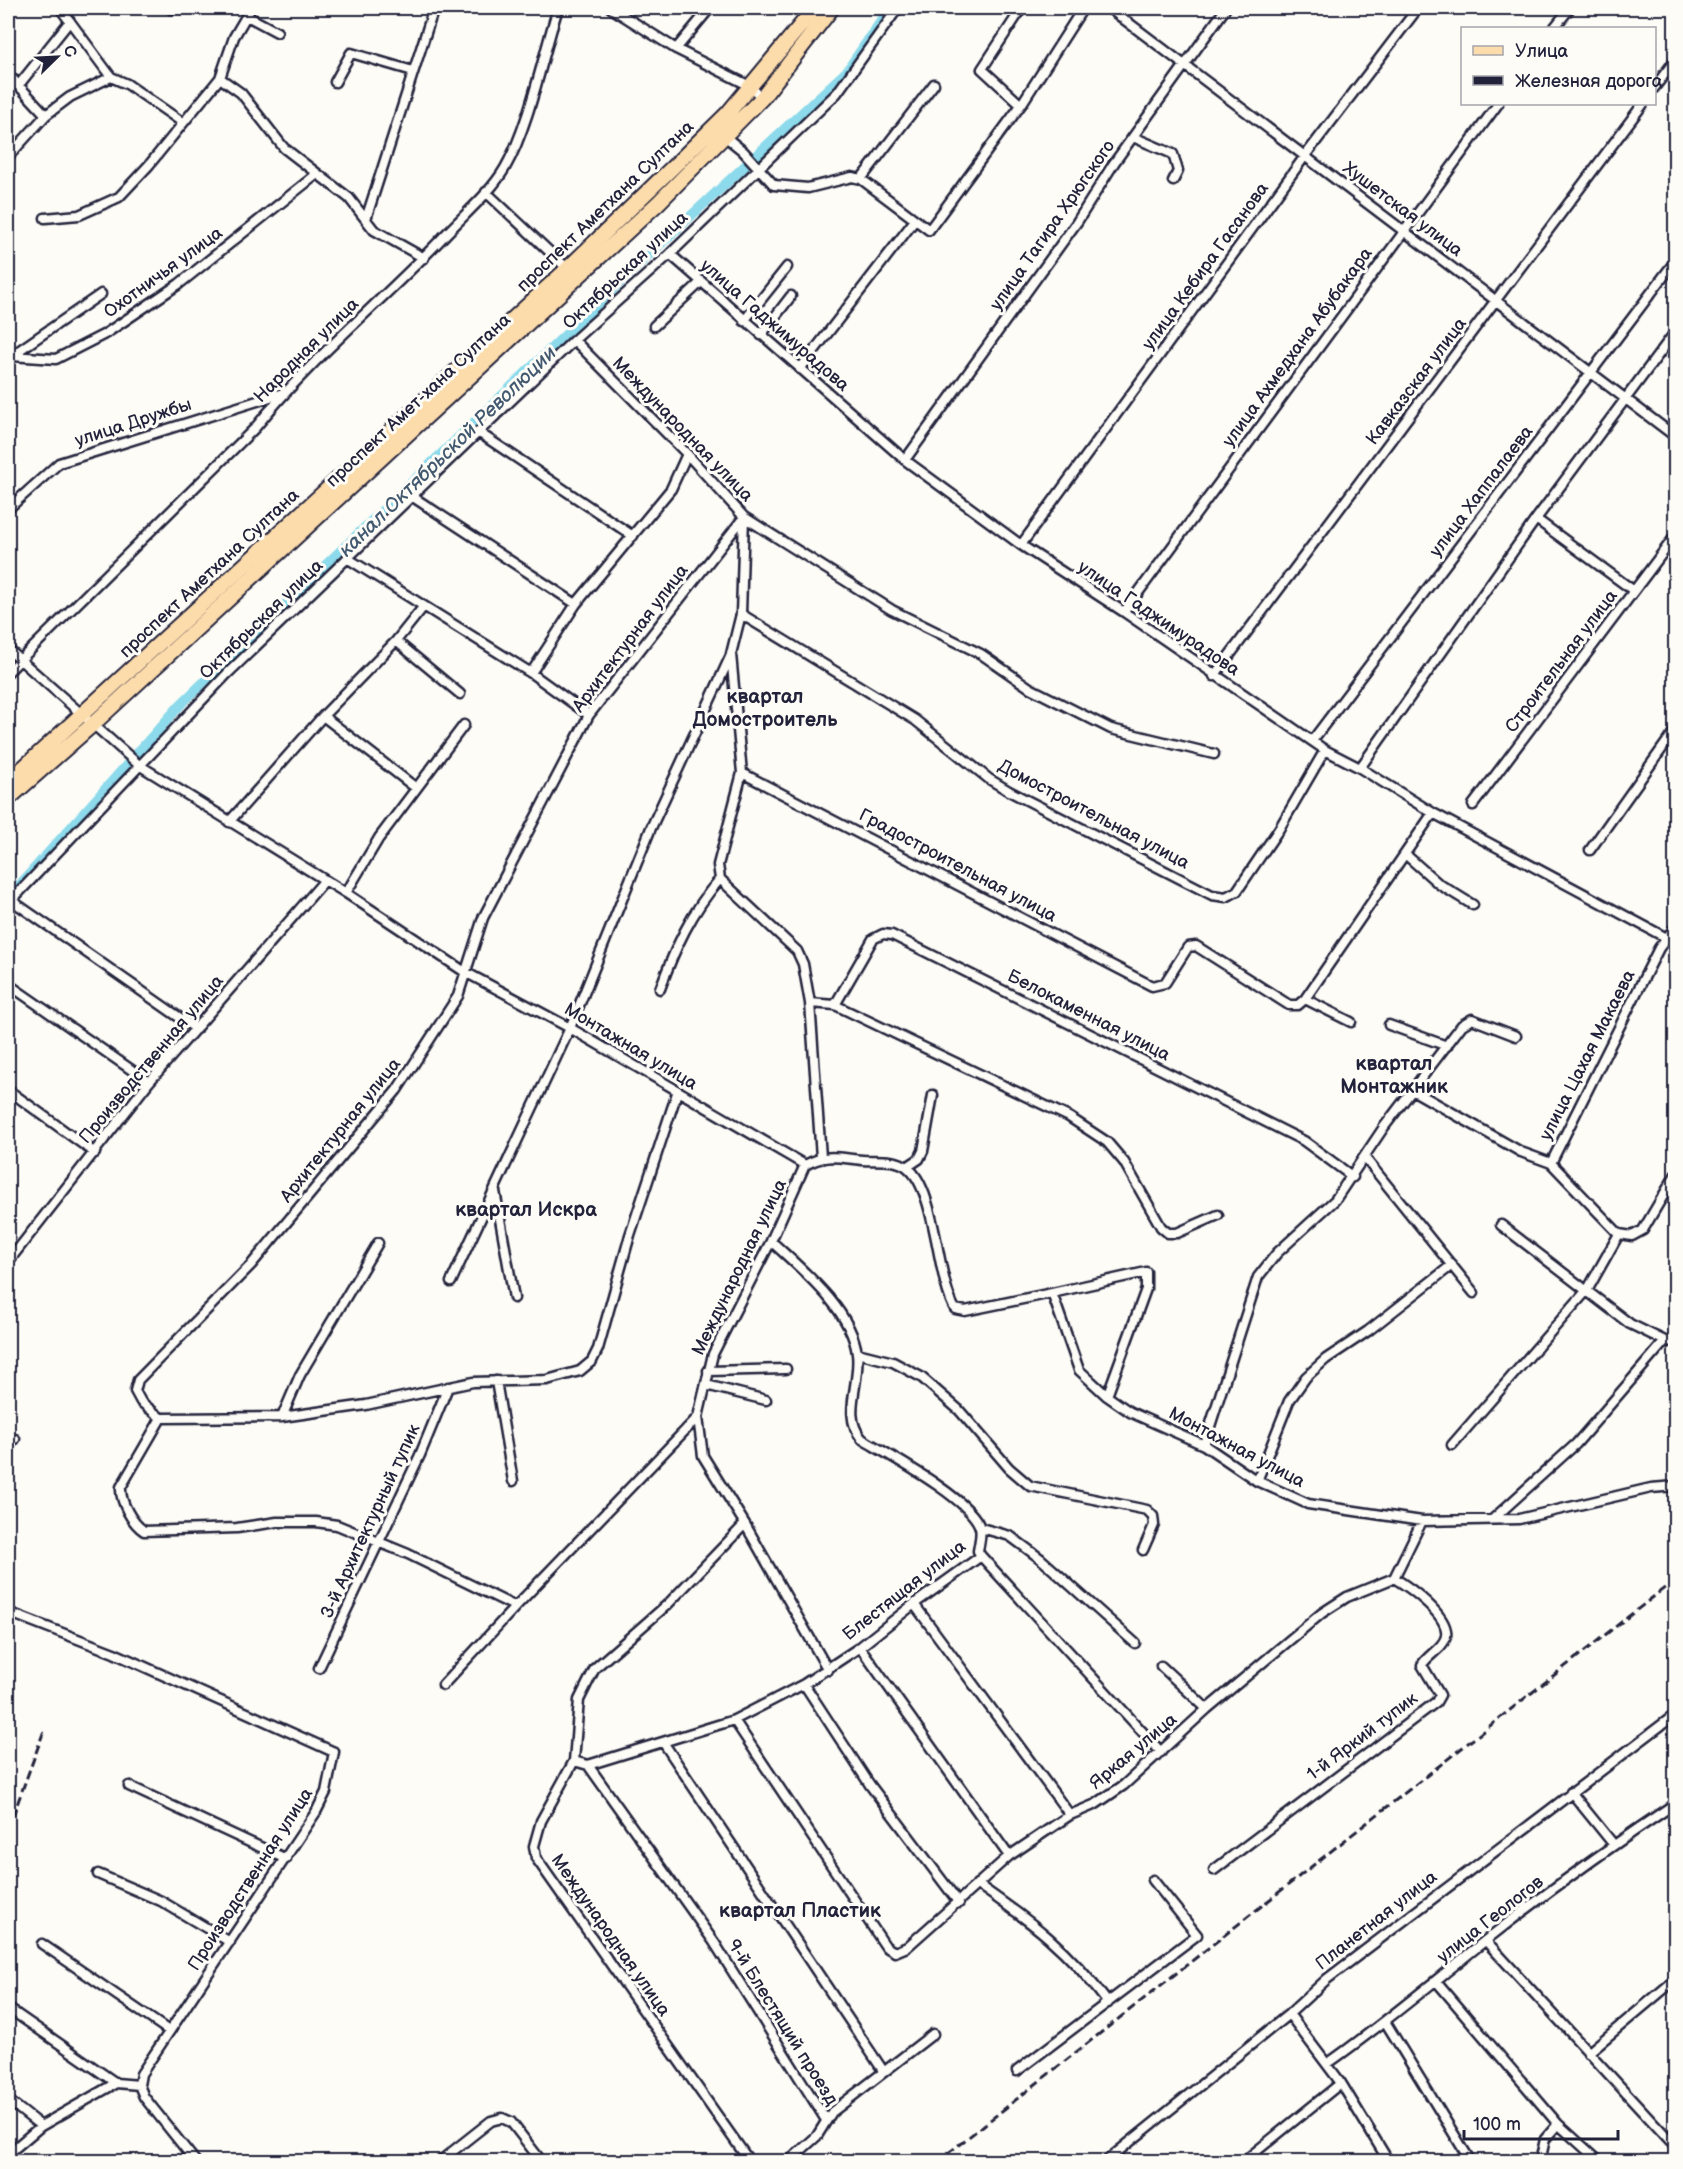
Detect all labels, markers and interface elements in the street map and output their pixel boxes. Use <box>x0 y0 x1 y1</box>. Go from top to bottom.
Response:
north arrow <box>27 27 87 87</box>
legend <box>1461 27 1656 105</box>
text: Улица <box>1515 41 1569 62</box>
text: С <box>58 43 80 60</box>
text: Железная дорога <box>1515 71 1663 92</box>
street label: проспект Аметхана Султана <box>513 116 698 296</box>
street label: улица Тагира Хрюгского <box>986 136 1119 314</box>
street label: Хушетская улица <box>1339 158 1467 261</box>
street label: улица Кебира Гасанова <box>1138 178 1273 354</box>
street label: Октябрьская улица <box>558 207 692 334</box>
street label: Охотничья улица <box>100 222 227 322</box>
street label: улица Ахмедхана Абубакара <box>1218 243 1377 451</box>
street label: улица Гаджимурадова <box>696 255 854 396</box>
street label: Народная улица <box>250 293 363 407</box>
street label: проспект Амет-хана Султана <box>322 309 515 491</box>
street label: Кавказская улица <box>1362 313 1471 449</box>
water label: канал Октябрьской Революции <box>334 341 561 562</box>
street label: Международная улица <box>608 353 758 506</box>
street label: улица Дружбы <box>72 394 194 451</box>
street label: улица Хаппалаева <box>1425 421 1538 561</box>
street label: проспект Аметхана Султана <box>115 484 304 662</box>
street label: Октябрьская улица <box>195 555 328 684</box>
street label: улица Гаджимурадова <box>1074 557 1244 680</box>
street label: Архитектурная улица <box>567 560 693 717</box>
street label: Строительная улица <box>1501 586 1622 737</box>
district label: квартал Домостроитель <box>693 685 838 732</box>
street label: Домостроительная улица <box>995 755 1193 874</box>
street label: Градостроительная улица <box>855 804 1061 927</box>
street label: Белокаменная улица <box>1004 965 1174 1066</box>
street label: улица Цахая Макаева <box>1535 966 1640 1144</box>
street label: Производственная улица <box>75 971 228 1148</box>
street label: Монтажная улица <box>560 998 701 1095</box>
district label: квартал Монтажник <box>1340 1052 1448 1099</box>
street label: Архитектурная улица <box>275 1054 405 1207</box>
street label: Международная улица <box>688 1175 791 1359</box>
district label: квартал Искра <box>455 1198 597 1222</box>
street label: Монтажная улица <box>1165 1403 1309 1492</box>
street label: 3-й Архитектурный тупик <box>316 1421 425 1622</box>
street label: Блестящая улица <box>839 1536 970 1645</box>
street label: 1-й Яркий тупик <box>1303 1688 1422 1785</box>
street label: Яркая улица <box>1085 1709 1181 1794</box>
street label: Производственная улица <box>184 1784 318 1974</box>
street label: Международная улица <box>547 1850 675 2021</box>
street label: Планетная улица <box>1311 1866 1442 1974</box>
street label: улица Геологов <box>1433 1871 1548 1967</box>
district label: квартал Пластик <box>719 1899 881 1923</box>
street label: 9-й Блестящий проезд <box>723 1935 842 2109</box>
scale bar <box>1464 2103 1618 2141</box>
text: 100 m <box>1473 2114 1521 2135</box>

